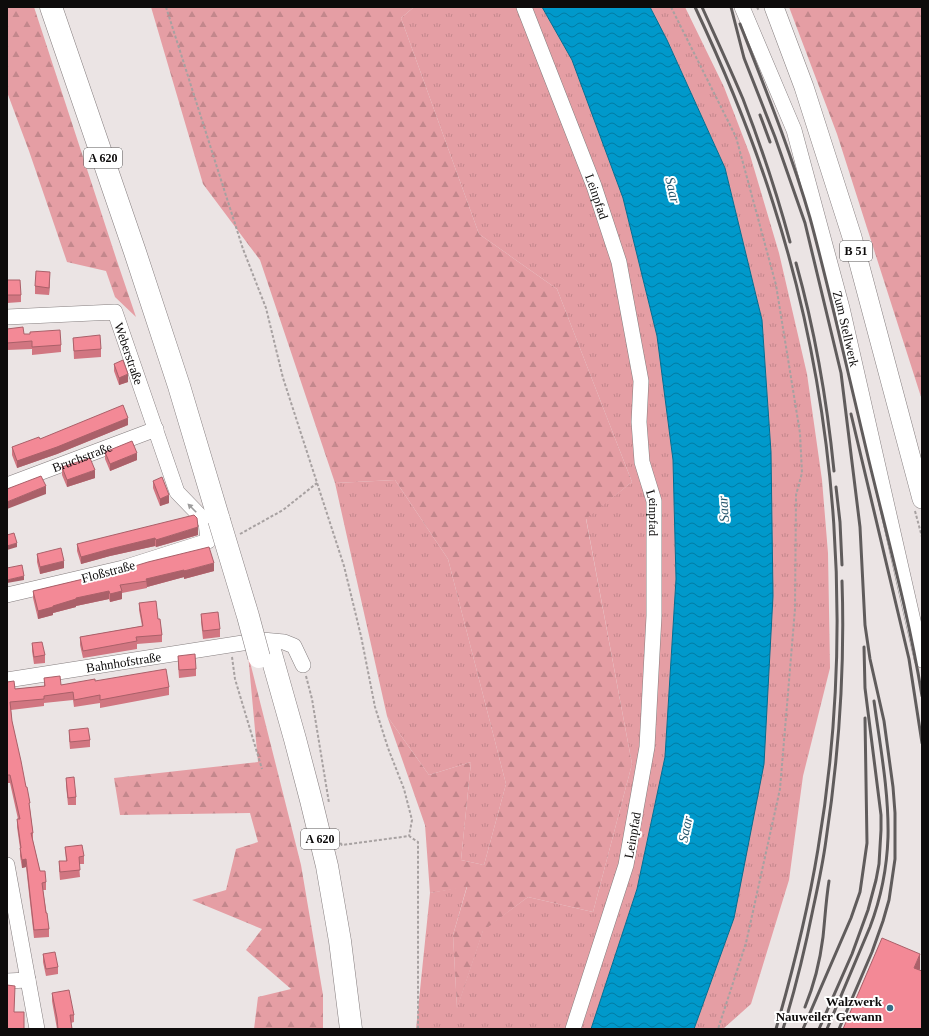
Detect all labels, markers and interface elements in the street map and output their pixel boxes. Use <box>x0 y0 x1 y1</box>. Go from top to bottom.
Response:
road number: A 620 <box>84 148 122 168</box>
street label: Leinpfad <box>582 172 612 222</box>
water label: Saar <box>662 176 683 205</box>
road number: B 51 <box>840 241 872 261</box>
street label: Zum Stellwerk <box>830 289 862 369</box>
street label: Weberstraße <box>111 321 147 387</box>
street label: Bruchstraße <box>50 439 114 475</box>
street label: Leinpfad <box>643 488 661 537</box>
water label: Saar <box>715 495 732 523</box>
one-way arrow <box>187 503 197 513</box>
street label: Floßstraße <box>80 557 137 586</box>
street label: Bahnhofstraße <box>85 649 163 675</box>
street label: Leinpfad <box>621 810 644 859</box>
water label: Saar <box>675 814 696 844</box>
road number: A 620 <box>301 829 339 849</box>
place label: Walzwerk Nauweiler Gewann <box>776 994 883 1024</box>
marker: Walzwerk Nauweiler Gewann <box>885 1003 895 1013</box>

